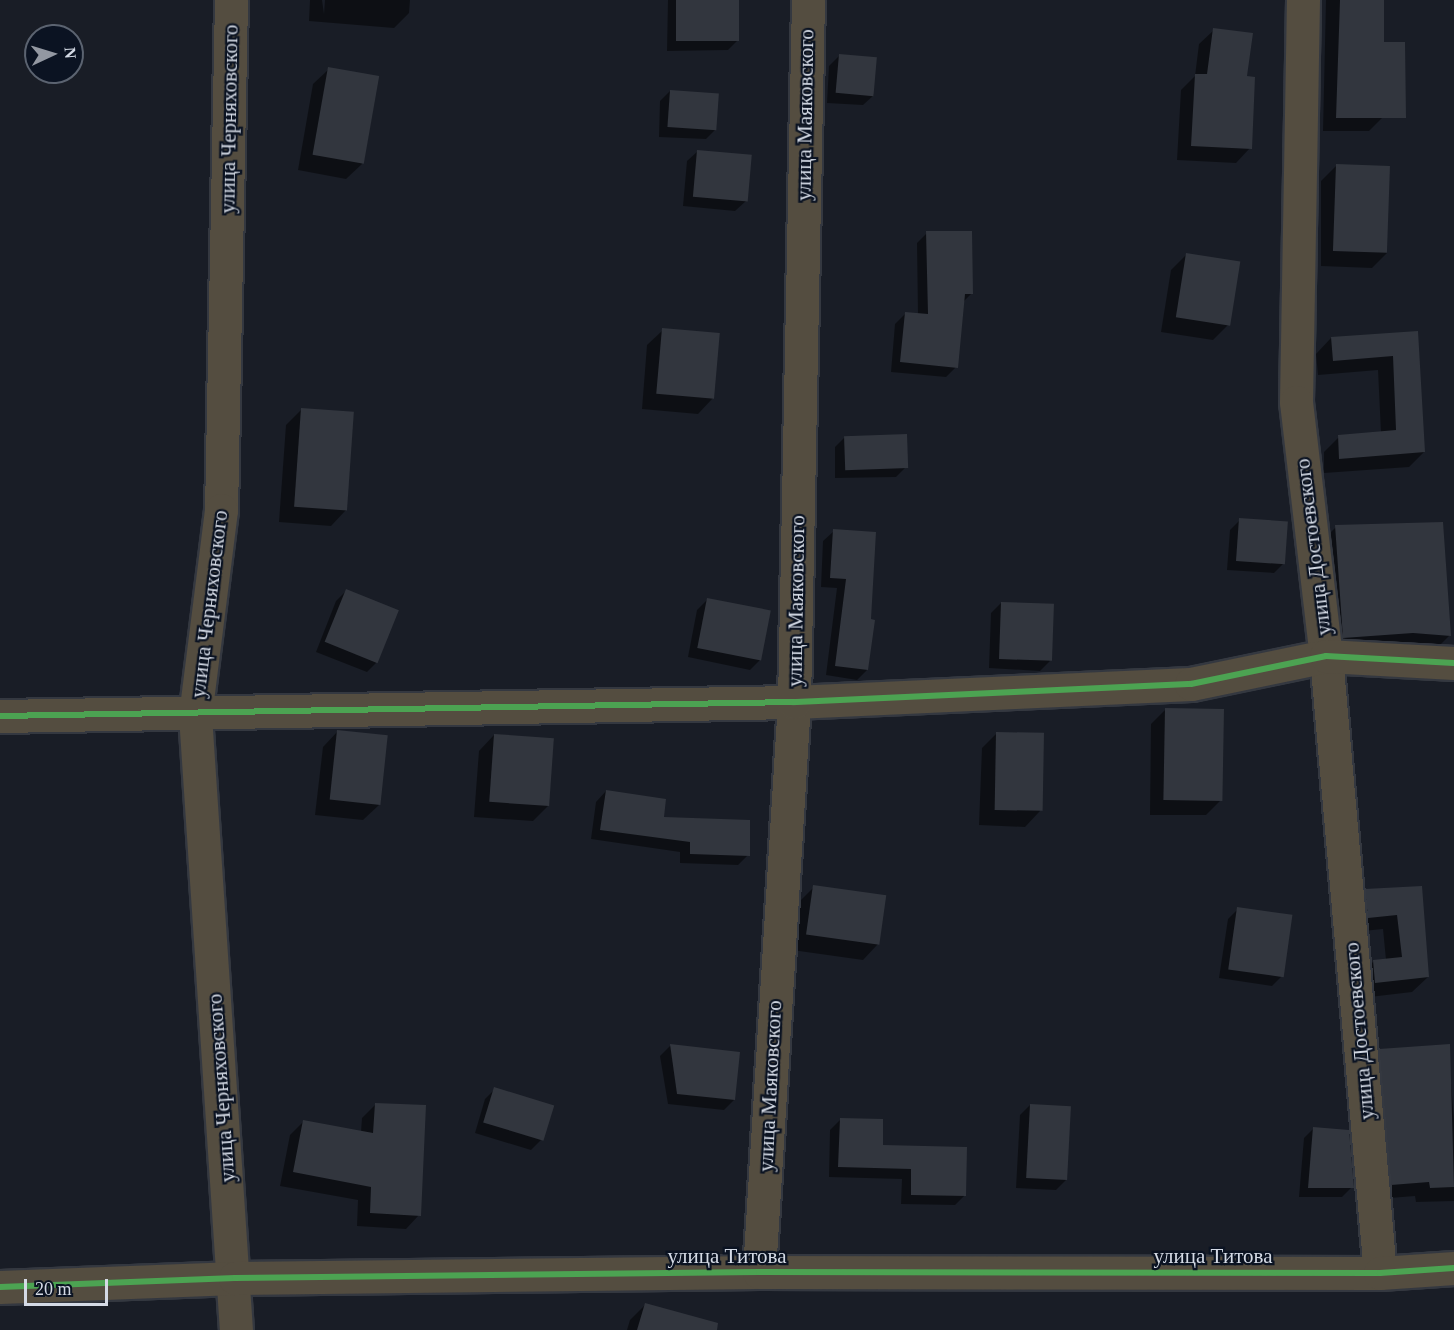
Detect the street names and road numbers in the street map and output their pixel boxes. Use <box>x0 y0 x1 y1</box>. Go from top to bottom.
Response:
street label: улица Черняховского <box>215 24 243 214</box>
street label: улица Маяковского <box>791 29 819 201</box>
street label: улица Достоевского <box>1290 457 1336 637</box>
street label: улица Черняховского <box>185 509 233 699</box>
street label: улица Маяковского <box>782 515 810 687</box>
street label: улица Достоевского <box>1339 941 1379 1121</box>
street label: улица Черняховского <box>202 993 240 1183</box>
street label: улица Маяковского <box>753 1000 787 1172</box>
street label: улица Титова <box>667 1243 787 1269</box>
street label: улица Титова <box>1153 1243 1273 1269</box>

